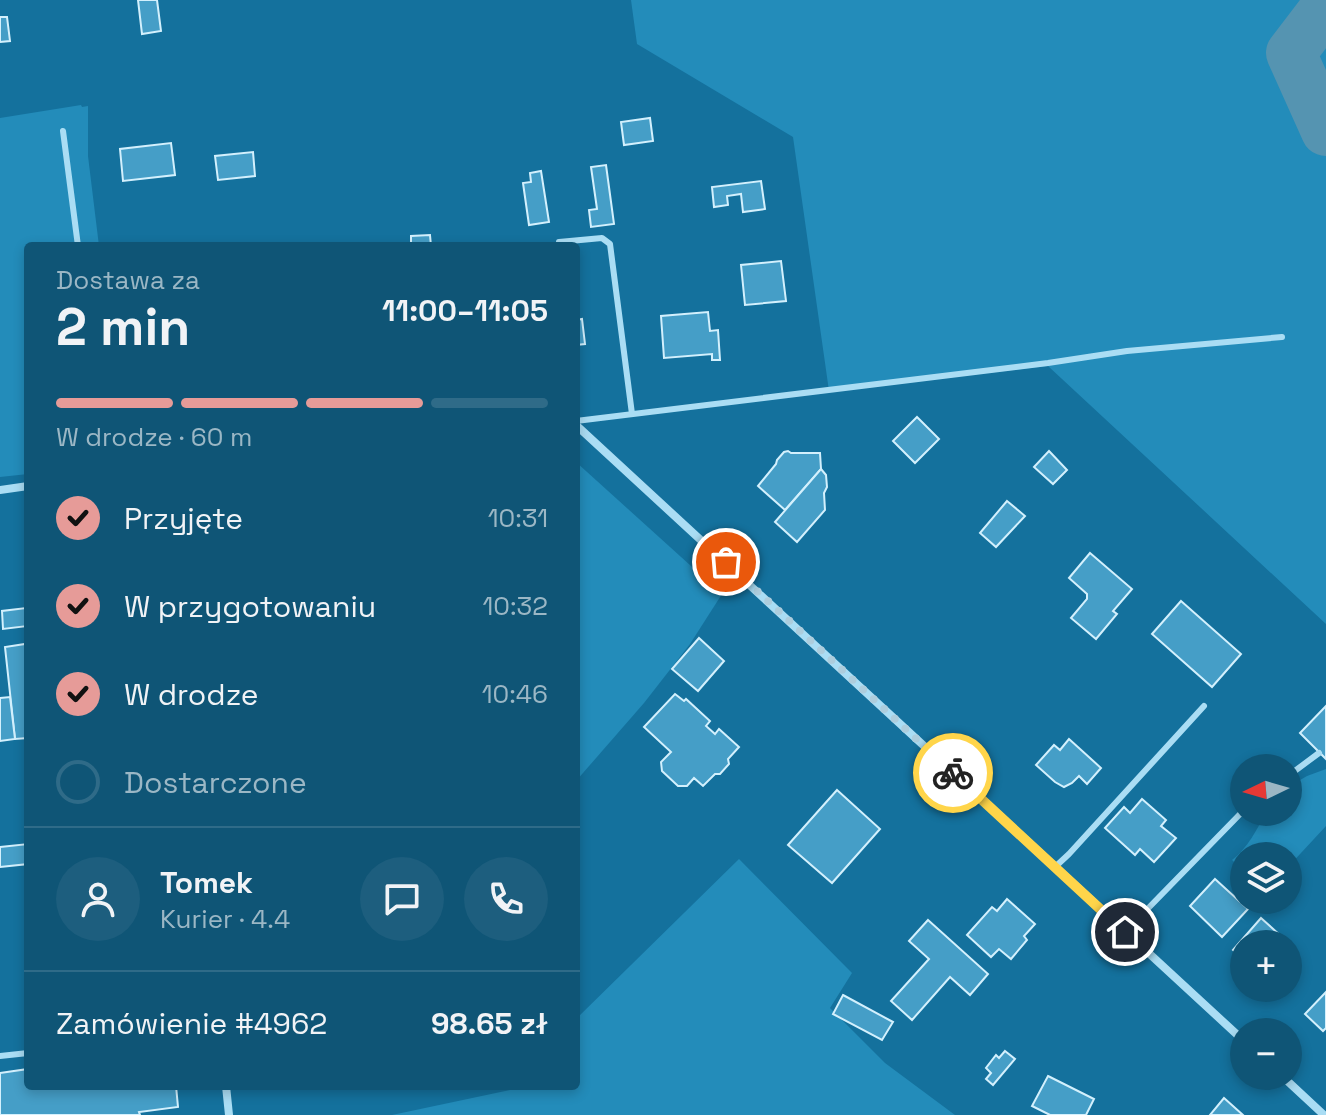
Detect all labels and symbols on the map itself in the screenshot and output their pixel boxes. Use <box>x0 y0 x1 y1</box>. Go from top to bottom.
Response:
pin <box>692 528 760 596</box>
courier <box>913 733 993 813</box>
north arrow <box>1230 754 1302 826</box>
pin <box>1091 898 1159 966</box>

